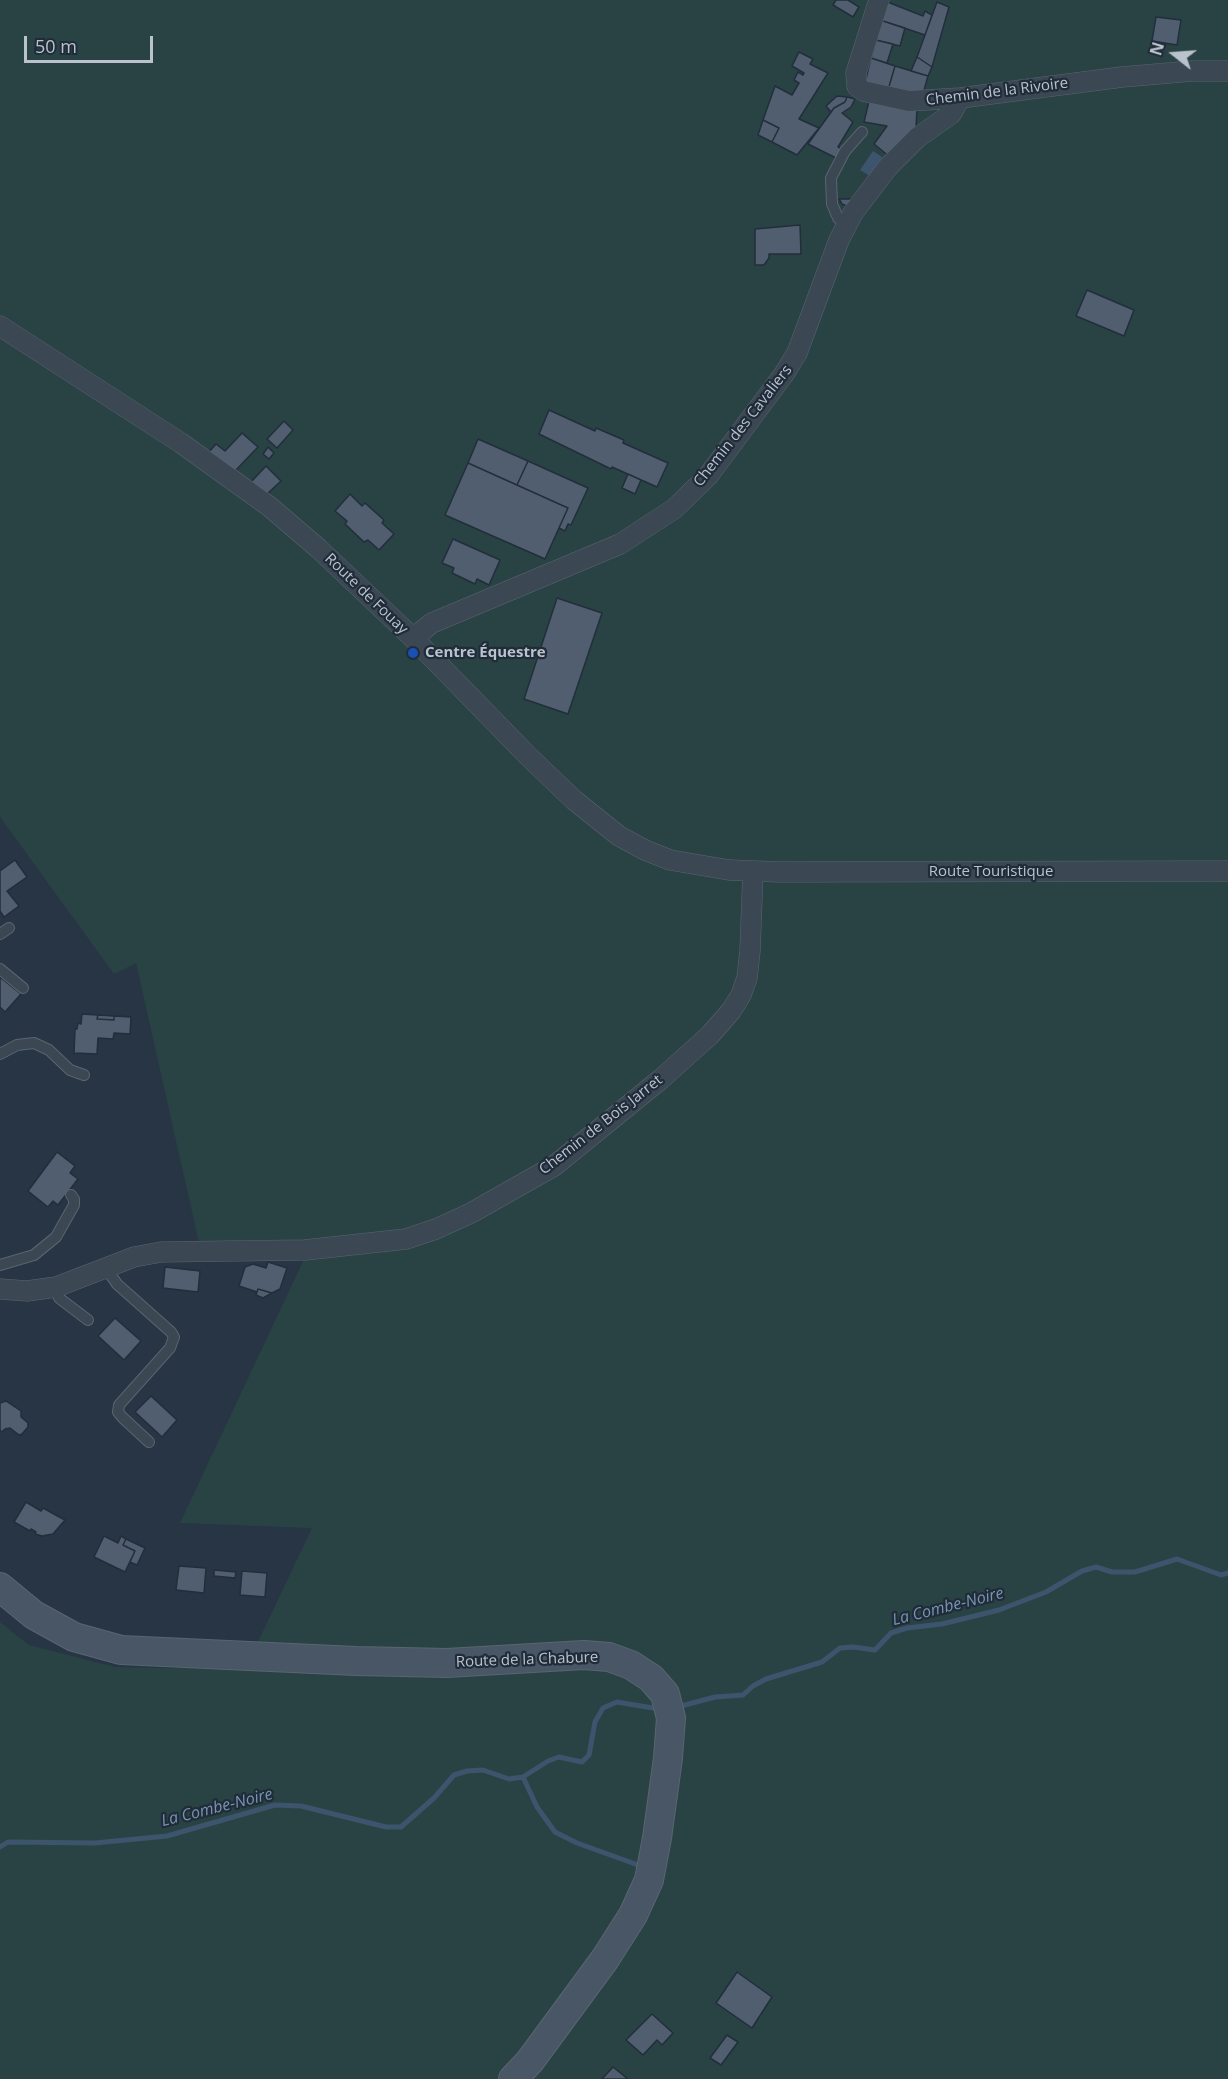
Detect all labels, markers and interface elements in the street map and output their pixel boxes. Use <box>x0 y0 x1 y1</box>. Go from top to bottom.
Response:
scale bar <box>27 24 156 62</box>
north arrow <box>1144 24 1204 84</box>
text: 50 m <box>35 34 77 58</box>
text: N <box>1144 39 1169 58</box>
street label: Chemin de la Rivoire <box>925 74 1069 110</box>
street label: Chemin des Cavaliers <box>690 362 796 490</box>
street label: Route de Fouay <box>321 550 411 638</box>
place label: Centre Équestre <box>425 644 546 662</box>
marker: Centre Équestre <box>406 646 420 660</box>
street label: Route Touristique <box>929 863 1053 881</box>
street label: Chemin de Bois Jarret <box>536 1071 666 1179</box>
water label: La Combe-Noire <box>890 1584 1006 1630</box>
street label: Route de la Chabure <box>455 1649 599 1671</box>
water label: La Combe-Noire <box>159 1785 275 1831</box>

